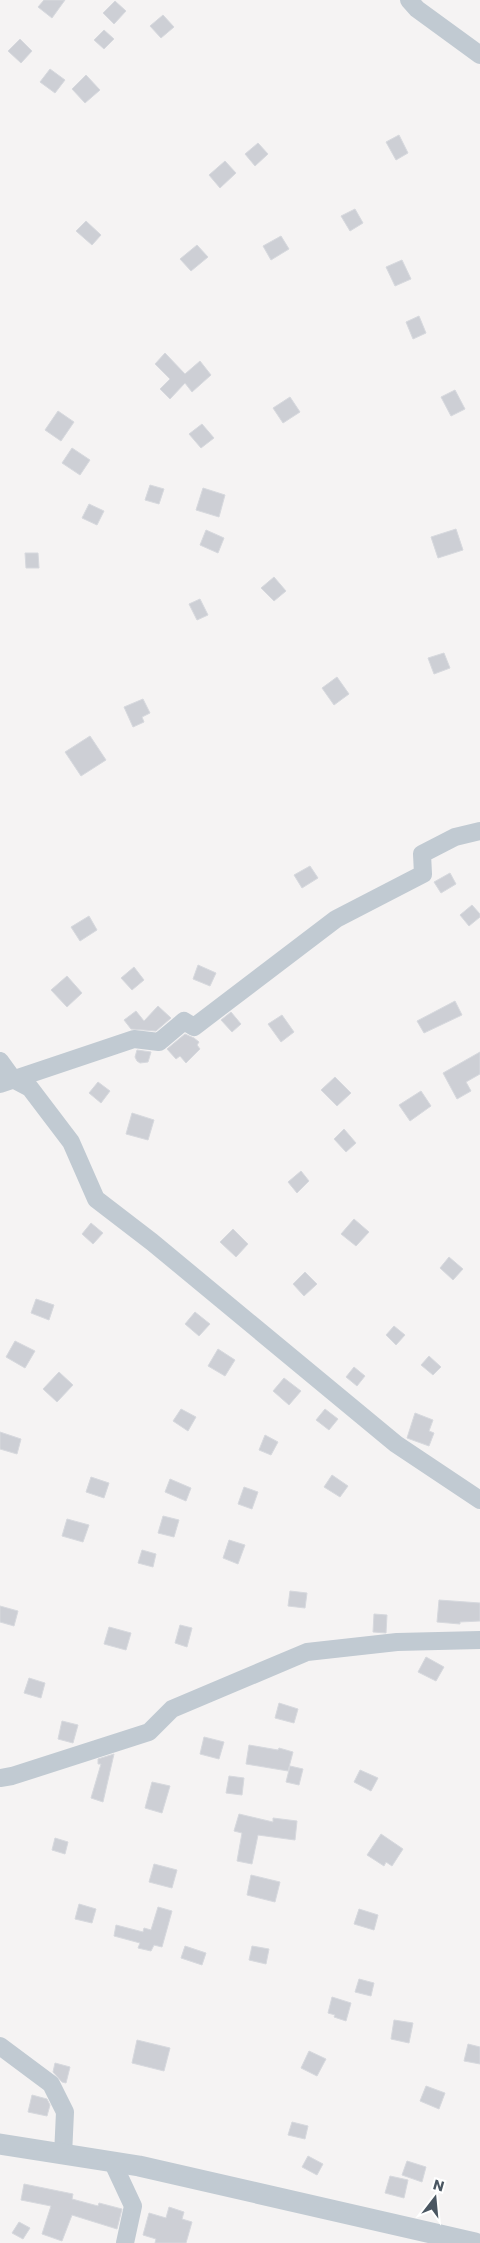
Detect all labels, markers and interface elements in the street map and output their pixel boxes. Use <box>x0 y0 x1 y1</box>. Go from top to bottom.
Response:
north arrow <box>410 2173 460 2223</box>
text: N <box>431 2174 446 2197</box>

